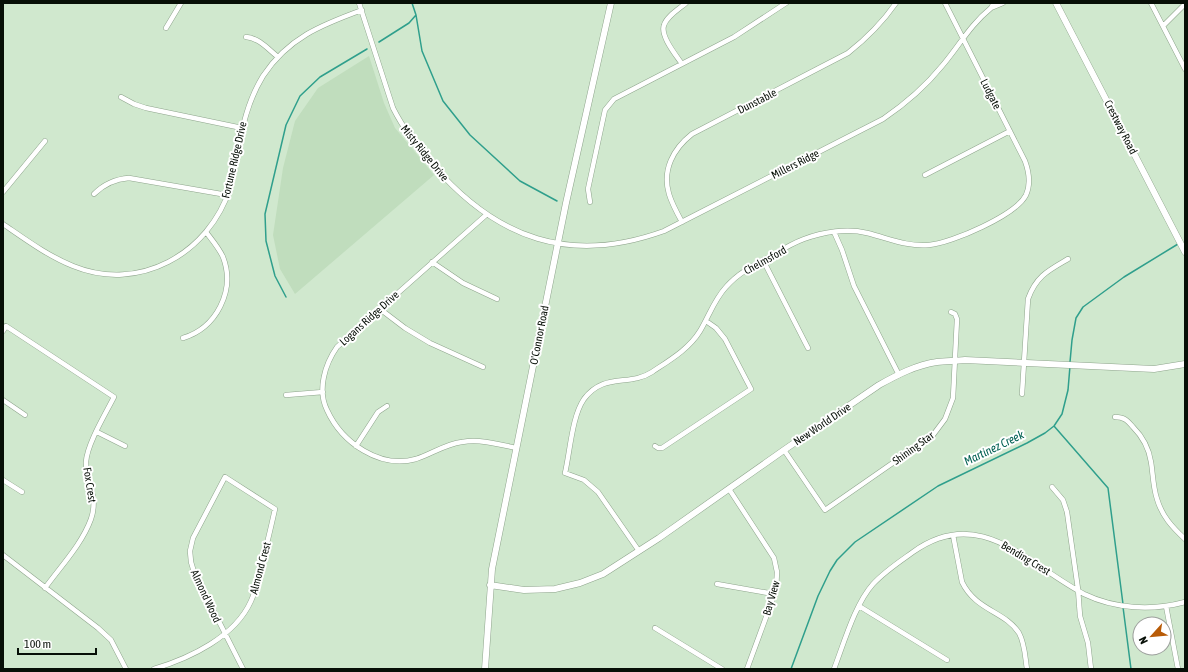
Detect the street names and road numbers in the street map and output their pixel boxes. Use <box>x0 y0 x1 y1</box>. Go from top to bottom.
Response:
street label: Ludgate <box>978 77 1004 111</box>
street label: Dunstable <box>736 86 778 116</box>
street label: Crestway Road <box>1102 98 1140 156</box>
street label: Fortune Ridge Drive <box>219 120 249 200</box>
street label: Misty Ridge Drive <box>399 123 451 183</box>
street label: Millers Ridge <box>769 147 821 181</box>
street label: Chelmsford <box>742 243 788 277</box>
street label: Logans Ridge Drive <box>337 288 401 348</box>
street label: O'Connor Road <box>527 304 551 366</box>
street label: New World Drive <box>791 400 853 448</box>
street label: Shining Star <box>890 429 937 467</box>
street label: Fox Crest <box>81 467 99 503</box>
street label: Bending Crest <box>999 539 1053 577</box>
street label: Almond Crest <box>247 541 273 595</box>
street label: Almond Wood <box>189 568 223 624</box>
street label: Bay View <box>760 579 782 617</box>

